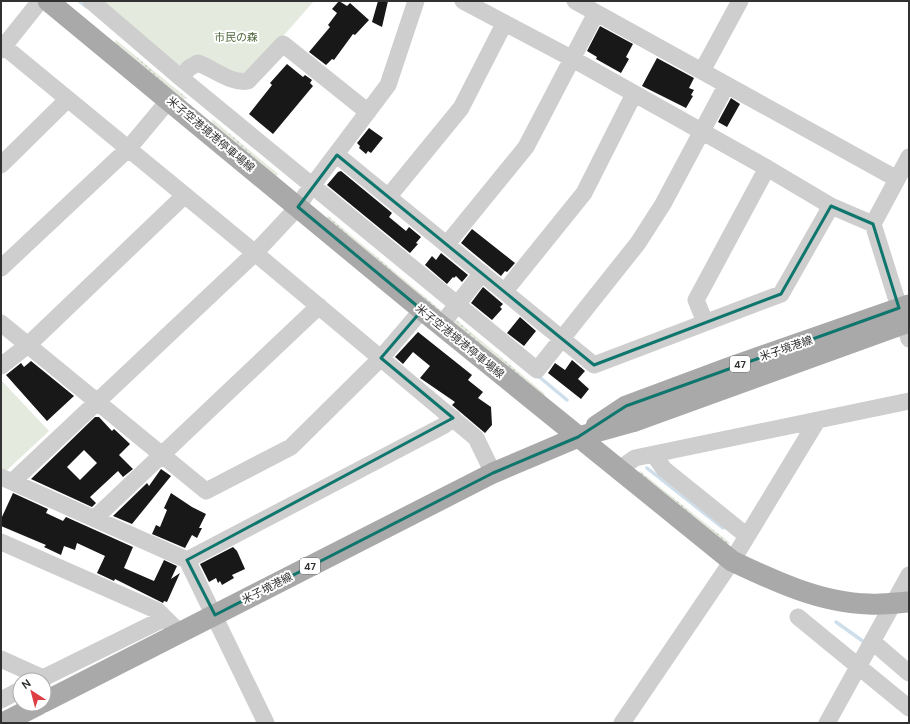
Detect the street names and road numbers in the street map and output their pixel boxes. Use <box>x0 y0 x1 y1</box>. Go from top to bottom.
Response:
street label: 米子空港境港停車場線 <box>164 93 258 175</box>
street label: 米子空港境港停車場線 <box>413 301 507 381</box>
street label: 米子境港線 <box>758 332 814 364</box>
road number: 47 <box>730 356 750 372</box>
road number: 47 <box>300 558 320 574</box>
street label: 米子境港線 <box>239 569 295 607</box>

